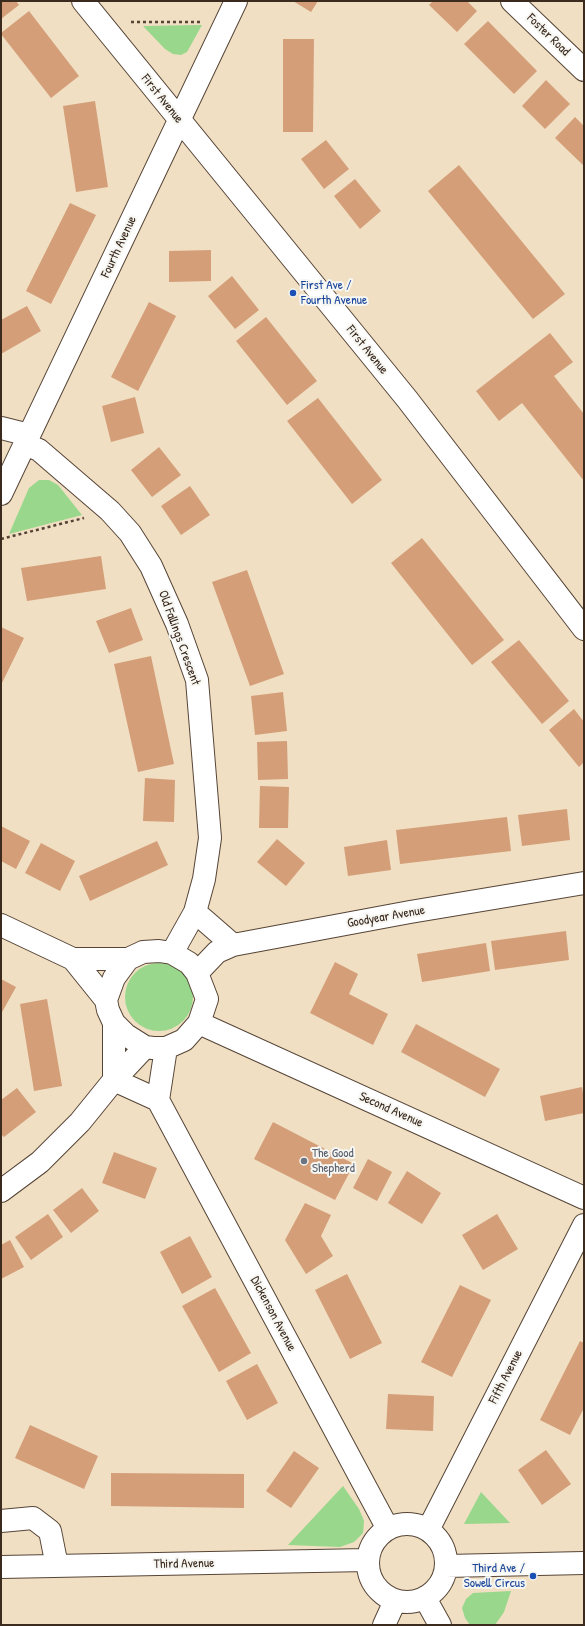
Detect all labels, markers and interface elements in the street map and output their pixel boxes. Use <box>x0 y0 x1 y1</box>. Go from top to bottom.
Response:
street label: Foster Road <box>523 11 573 59</box>
street label: First Avenue <box>138 71 186 127</box>
street label: Fourth Avenue <box>98 214 140 280</box>
place label: First Ave / Fourth Avenue <box>301 278 367 309</box>
marker: First Ave / Fourth Avenue <box>288 288 298 298</box>
street label: First Avenue <box>343 322 391 378</box>
street label: Old Fallings Crescent <box>155 588 203 688</box>
street label: Goodyear Avenue <box>346 903 426 931</box>
street label: Second Avenue <box>357 1089 425 1131</box>
place label: The Good Shepherd <box>312 1146 355 1177</box>
marker: The Good Shepherd <box>299 1156 309 1166</box>
street label: Dickenson Avenue <box>247 1274 299 1354</box>
street label: Fifth Avenue <box>486 1347 526 1407</box>
street label: Third Avenue <box>154 1556 214 1572</box>
place label: Third Ave / Sowell Circus <box>464 1561 525 1592</box>
marker: Third Ave / Sowell Circus <box>528 1571 538 1581</box>

